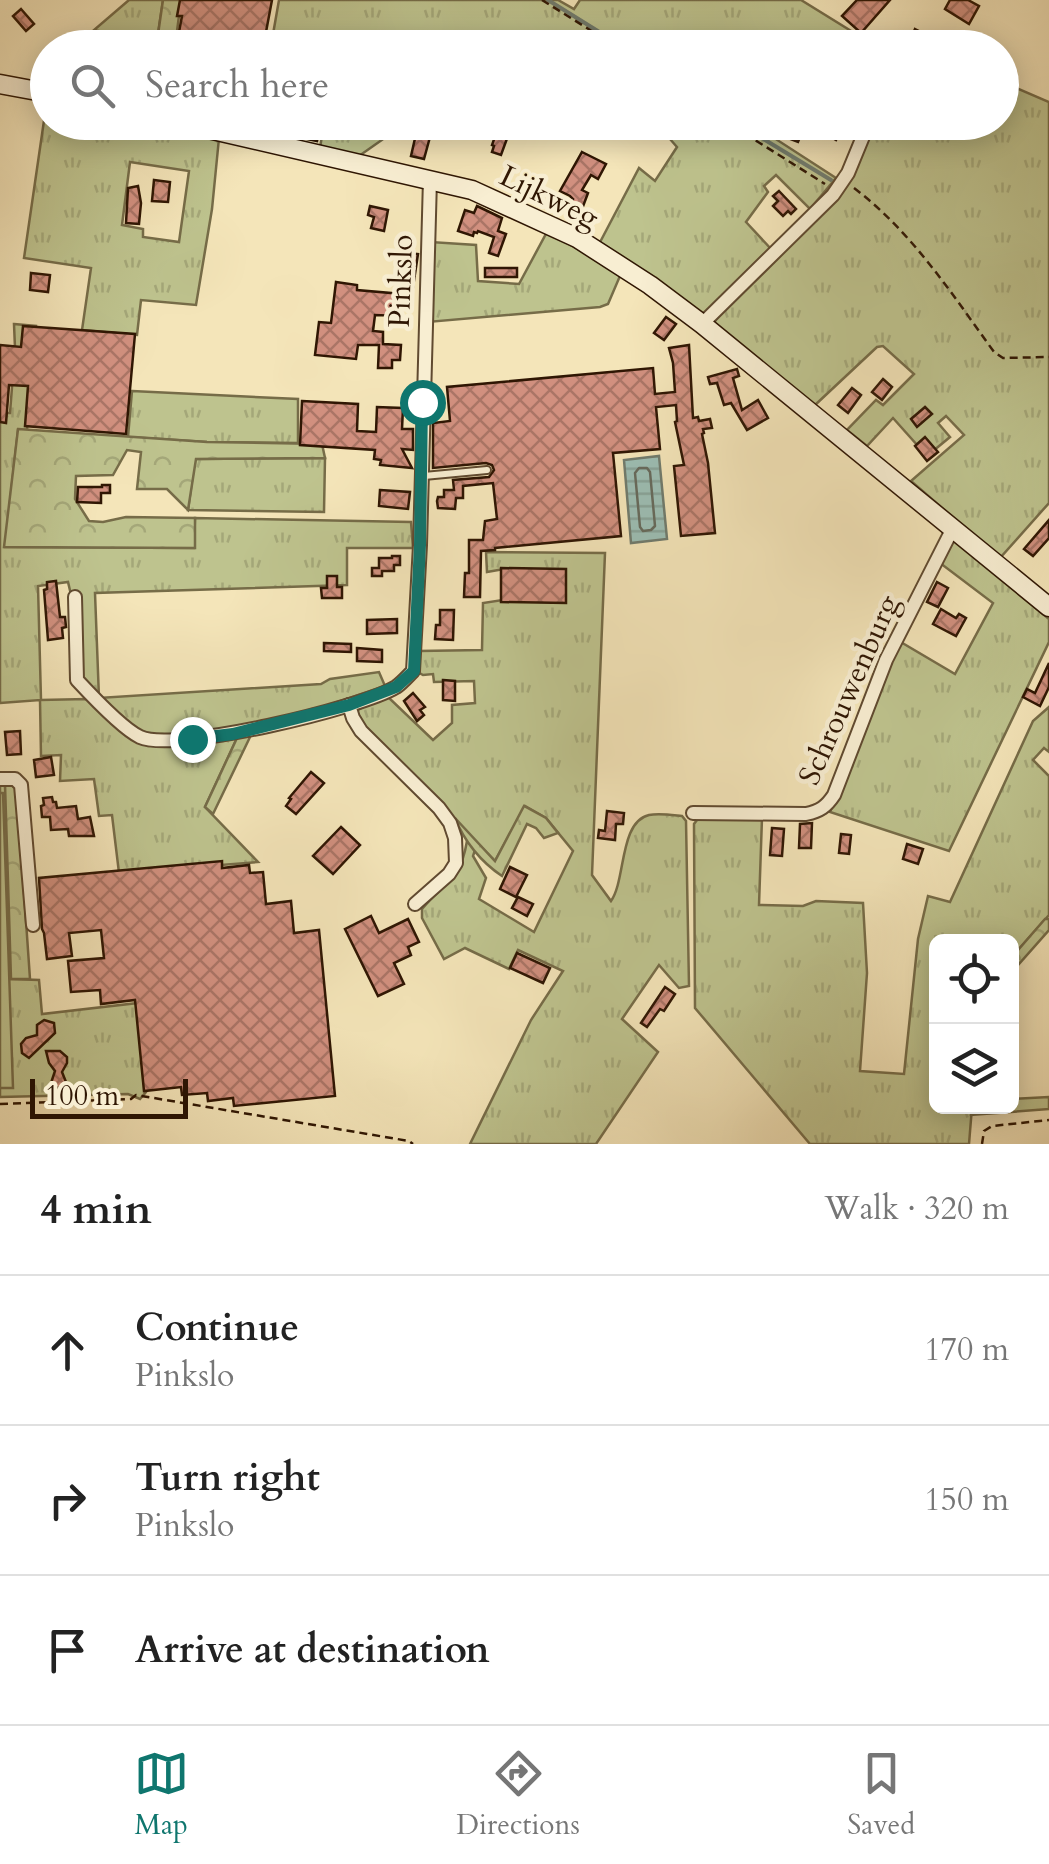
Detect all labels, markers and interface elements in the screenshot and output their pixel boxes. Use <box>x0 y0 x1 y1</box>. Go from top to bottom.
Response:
search box <box>30 30 1019 140</box>
icon: search <box>65 58 120 113</box>
text: Search here <box>145 59 329 111</box>
street label: Lijkweg <box>493 155 606 239</box>
street label: Pinkslo <box>379 234 423 328</box>
route start <box>400 380 446 426</box>
street label: Schrouwenburg <box>789 588 909 791</box>
route end <box>170 717 216 763</box>
map controls <box>929 934 1019 1114</box>
button: locate <box>929 934 1019 1024</box>
button: layers <box>929 1024 1019 1114</box>
scale bar <box>30 1074 188 1118</box>
text: 100 m <box>45 1077 119 1115</box>
text: 4 min <box>40 1181 152 1238</box>
text: Walk · 320 m <box>824 1187 1009 1231</box>
text: Continue <box>135 1302 299 1354</box>
icon: ahead <box>40 1323 95 1378</box>
text: 170 m <box>924 1328 1009 1372</box>
text: Pinkslo <box>135 1354 234 1398</box>
text: Turn right <box>135 1452 320 1504</box>
icon: right <box>40 1473 95 1528</box>
text: 150 m <box>924 1478 1009 1522</box>
text: Pinkslo <box>135 1504 234 1548</box>
icon: arrive <box>40 1623 95 1678</box>
text: Arrive at destination <box>135 1624 490 1676</box>
tab: Map <box>134 1746 189 1844</box>
tab: Directions <box>456 1746 580 1844</box>
tab: Saved <box>847 1746 915 1844</box>

